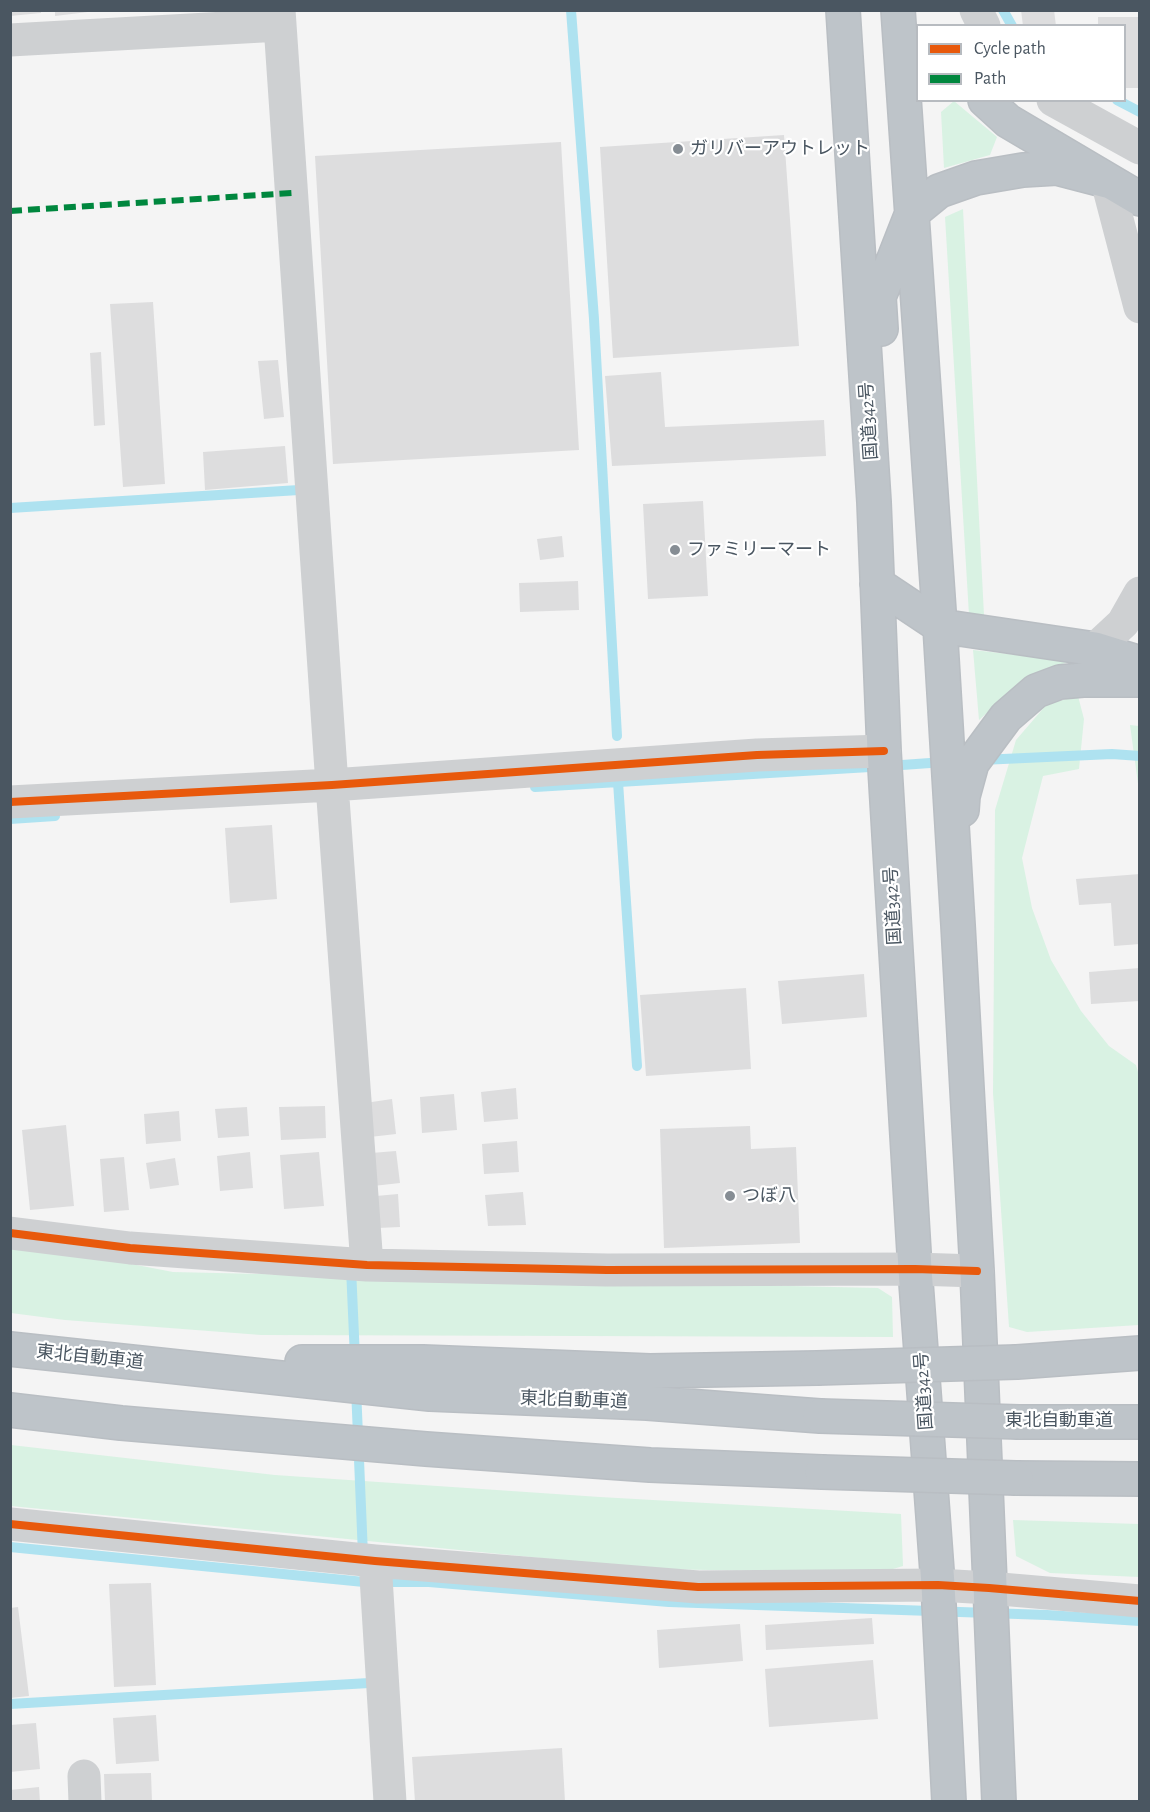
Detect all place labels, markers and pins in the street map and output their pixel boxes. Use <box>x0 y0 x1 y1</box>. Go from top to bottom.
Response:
place label: ガリバーアウトレット <box>690 138 870 160</box>
marker: ガリバーアウトレット <box>671 142 685 156</box>
place label: ファミリーマート <box>687 539 831 561</box>
marker: ファミリーマート <box>668 543 682 557</box>
place label: つぼ八 <box>742 1185 796 1207</box>
marker: つぼ八 <box>723 1189 737 1203</box>

